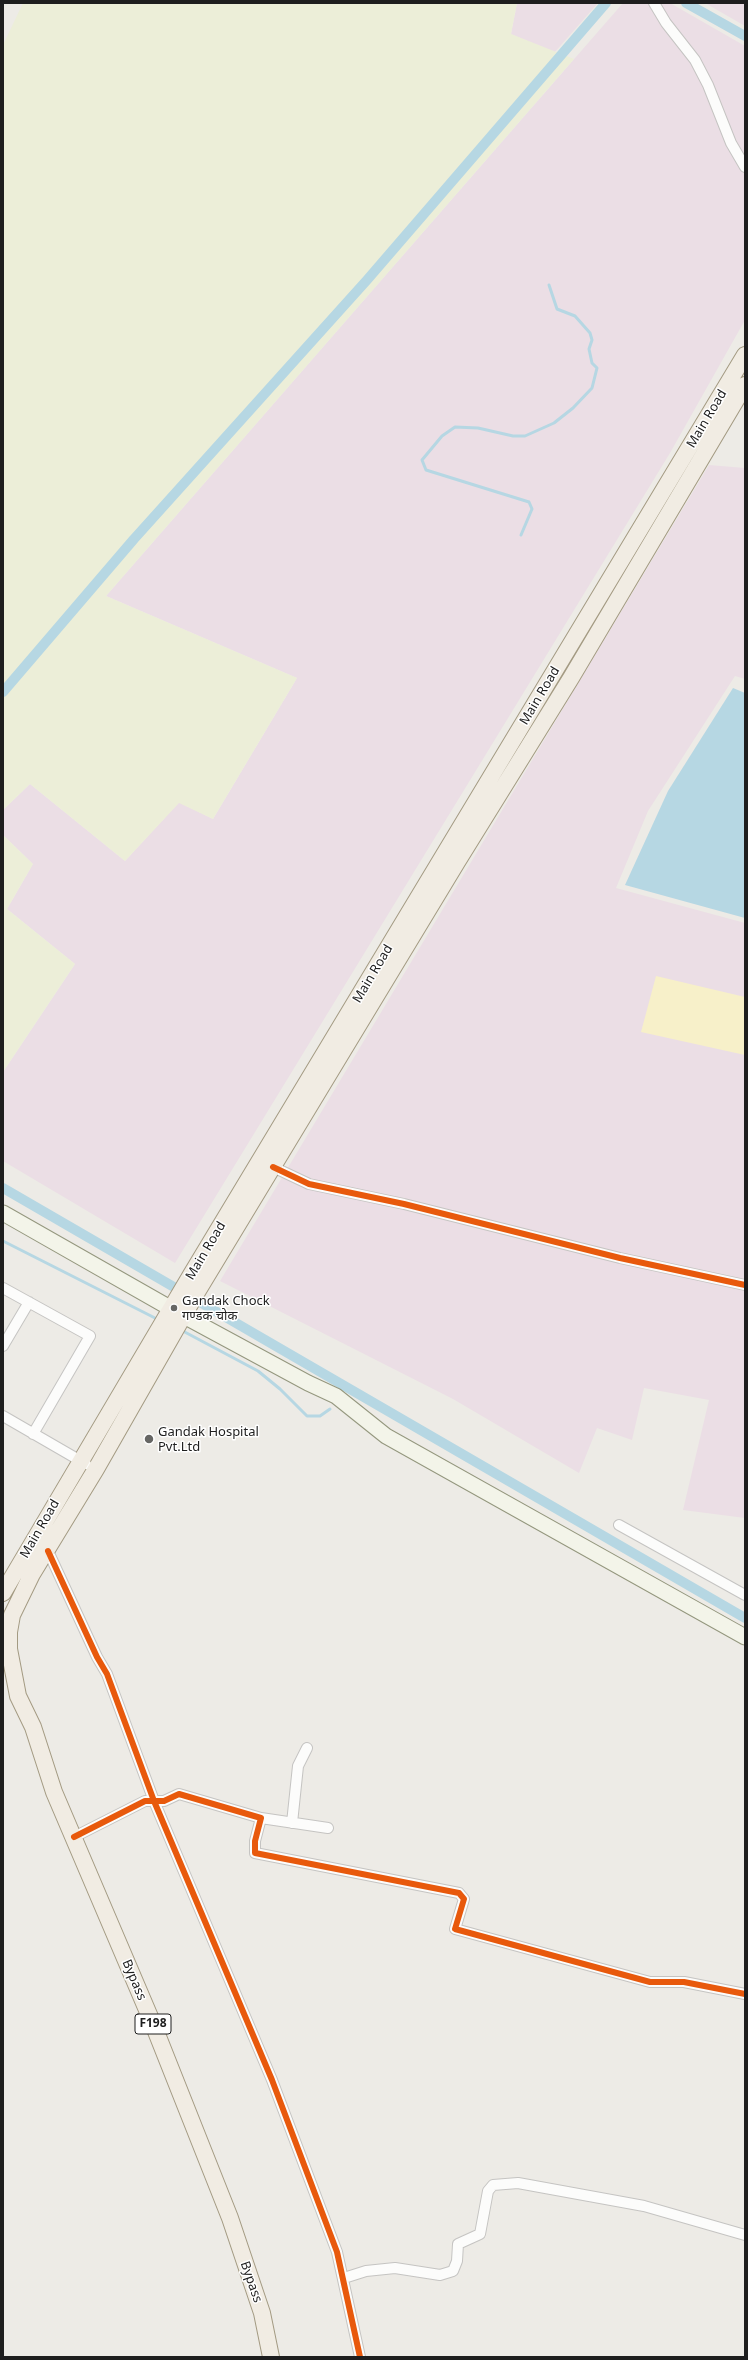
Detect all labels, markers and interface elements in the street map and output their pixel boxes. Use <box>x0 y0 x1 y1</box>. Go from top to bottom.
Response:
street label: Main Road <box>684 387 730 451</box>
street label: Main Road <box>517 664 563 728</box>
street label: Main Road <box>350 942 396 1006</box>
street label: Main Road <box>183 1219 229 1283</box>
place label: Gandak Chock गण्डक चोक <box>182 1293 270 1324</box>
marker: Gandak Chock गण्डक चोक <box>169 1303 179 1313</box>
place label: Gandak Hospital Pvt.Ltd <box>158 1424 259 1455</box>
marker: Gandak Hospital Pvt.Ltd <box>143 1433 155 1445</box>
street label: Main Road <box>17 1497 63 1561</box>
street label: Bypass <box>118 1957 150 2003</box>
road number: F198 <box>135 2014 171 2034</box>
street label: Bypass <box>237 2259 265 2305</box>

